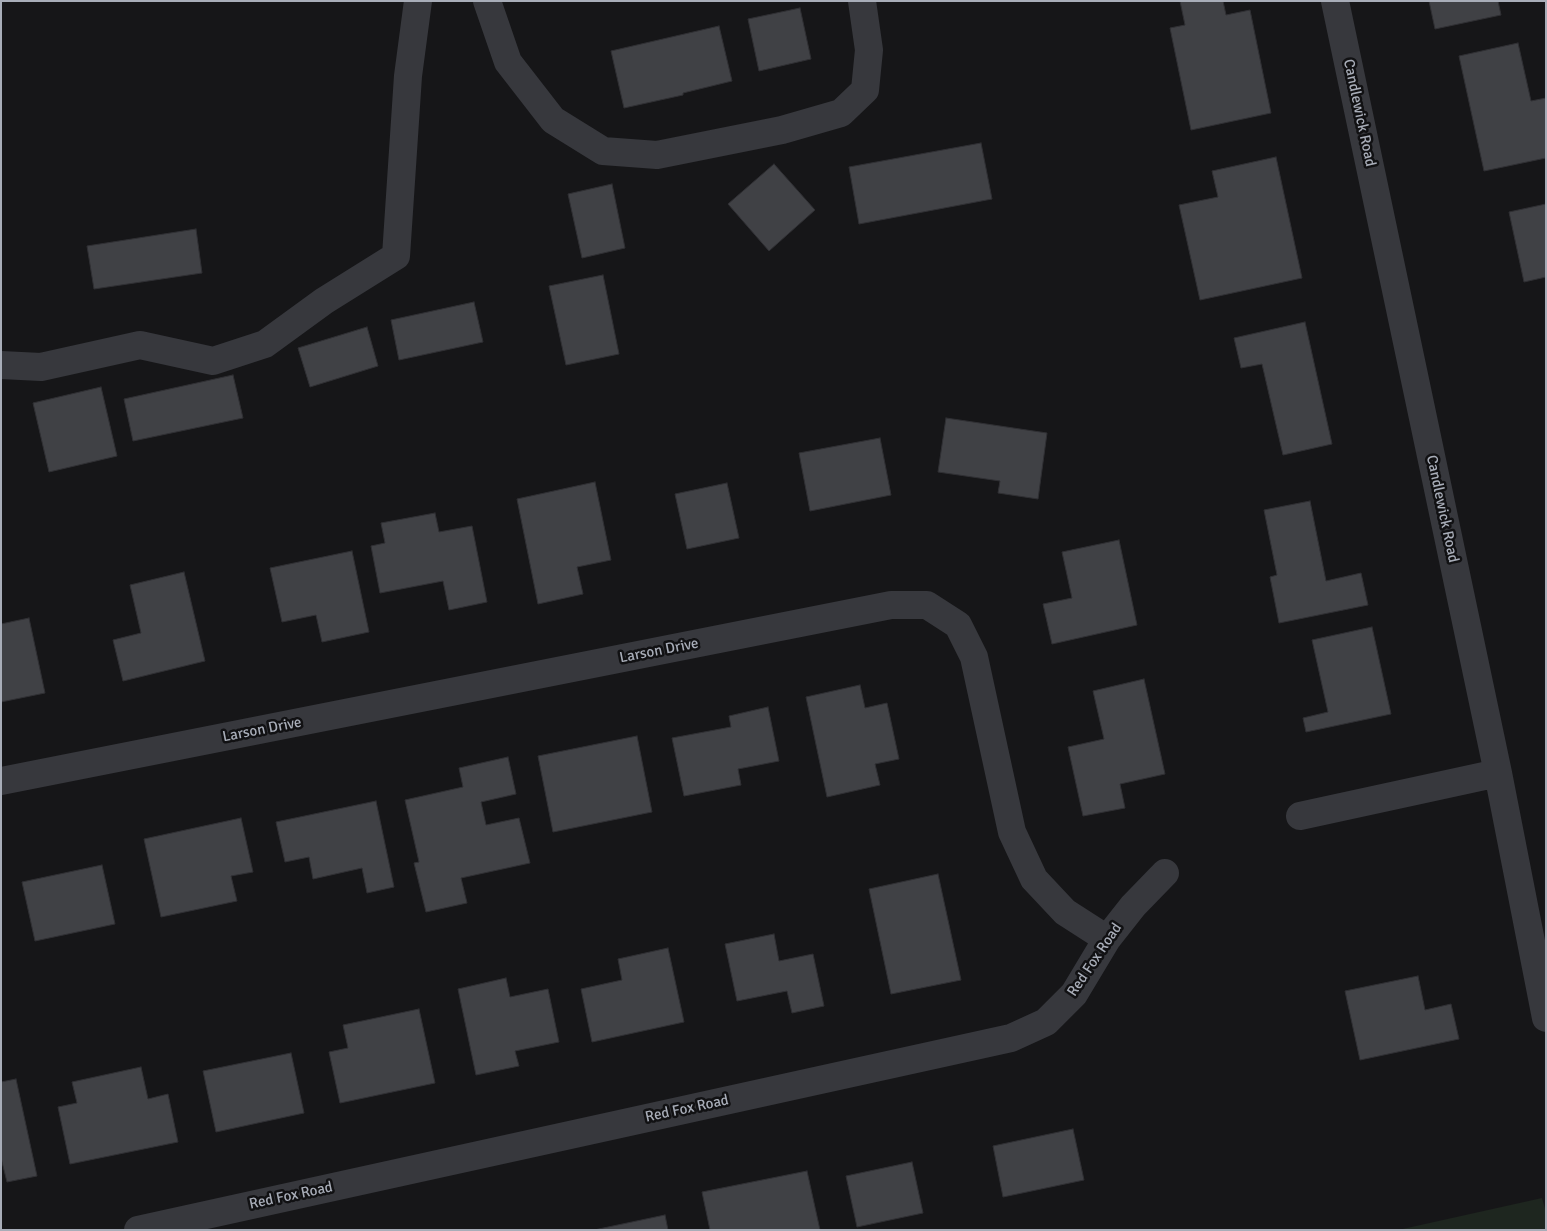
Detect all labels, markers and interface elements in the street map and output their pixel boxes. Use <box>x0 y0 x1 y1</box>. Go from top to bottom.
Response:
street label: Candlewick Road <box>1339 58 1379 168</box>
street label: Candlewick Road <box>1422 454 1462 564</box>
street label: Larson Drive <box>618 635 700 667</box>
street label: Larson Drive <box>221 714 303 746</box>
street label: Red Fox Road <box>1064 920 1126 1000</box>
street label: Red Fox Road <box>644 1091 730 1127</box>
street label: Red Fox Road <box>248 1178 334 1214</box>

